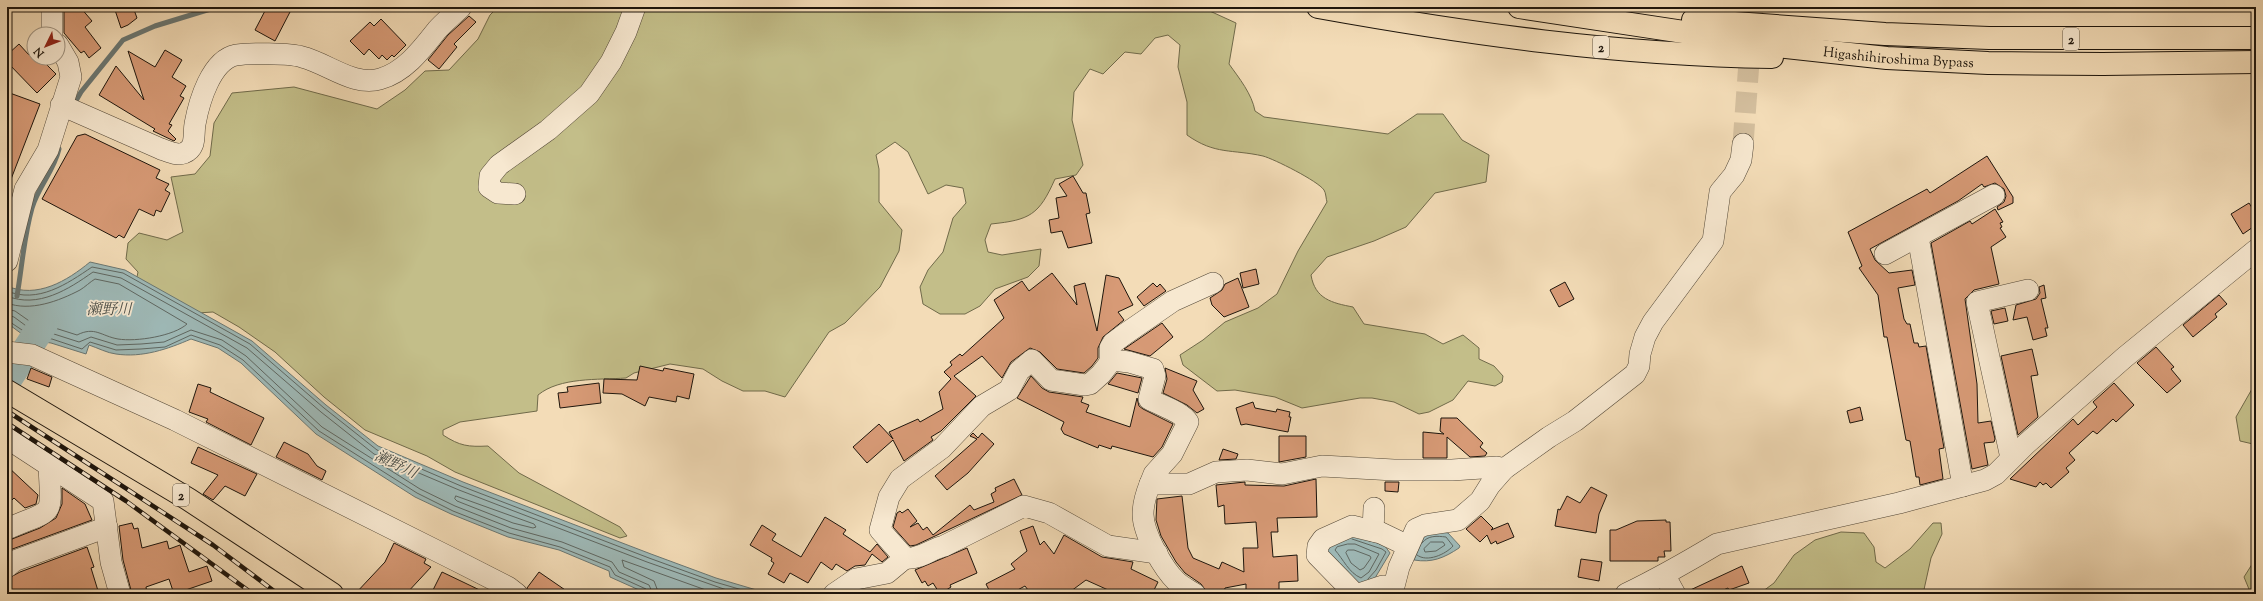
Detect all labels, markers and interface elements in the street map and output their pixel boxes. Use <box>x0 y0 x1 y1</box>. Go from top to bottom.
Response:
north arrow <box>26 26 66 66</box>
road number: 2 <box>2063 28 2079 50</box>
road number: 2 <box>1593 36 1609 58</box>
text: N <box>30 43 49 62</box>
street label: Higashihiroshima Bypass <box>1822 43 1974 74</box>
water label: 瀬野川 <box>86 300 133 321</box>
water label: 瀬野川 <box>371 446 422 485</box>
road number: 2 <box>173 484 189 506</box>

